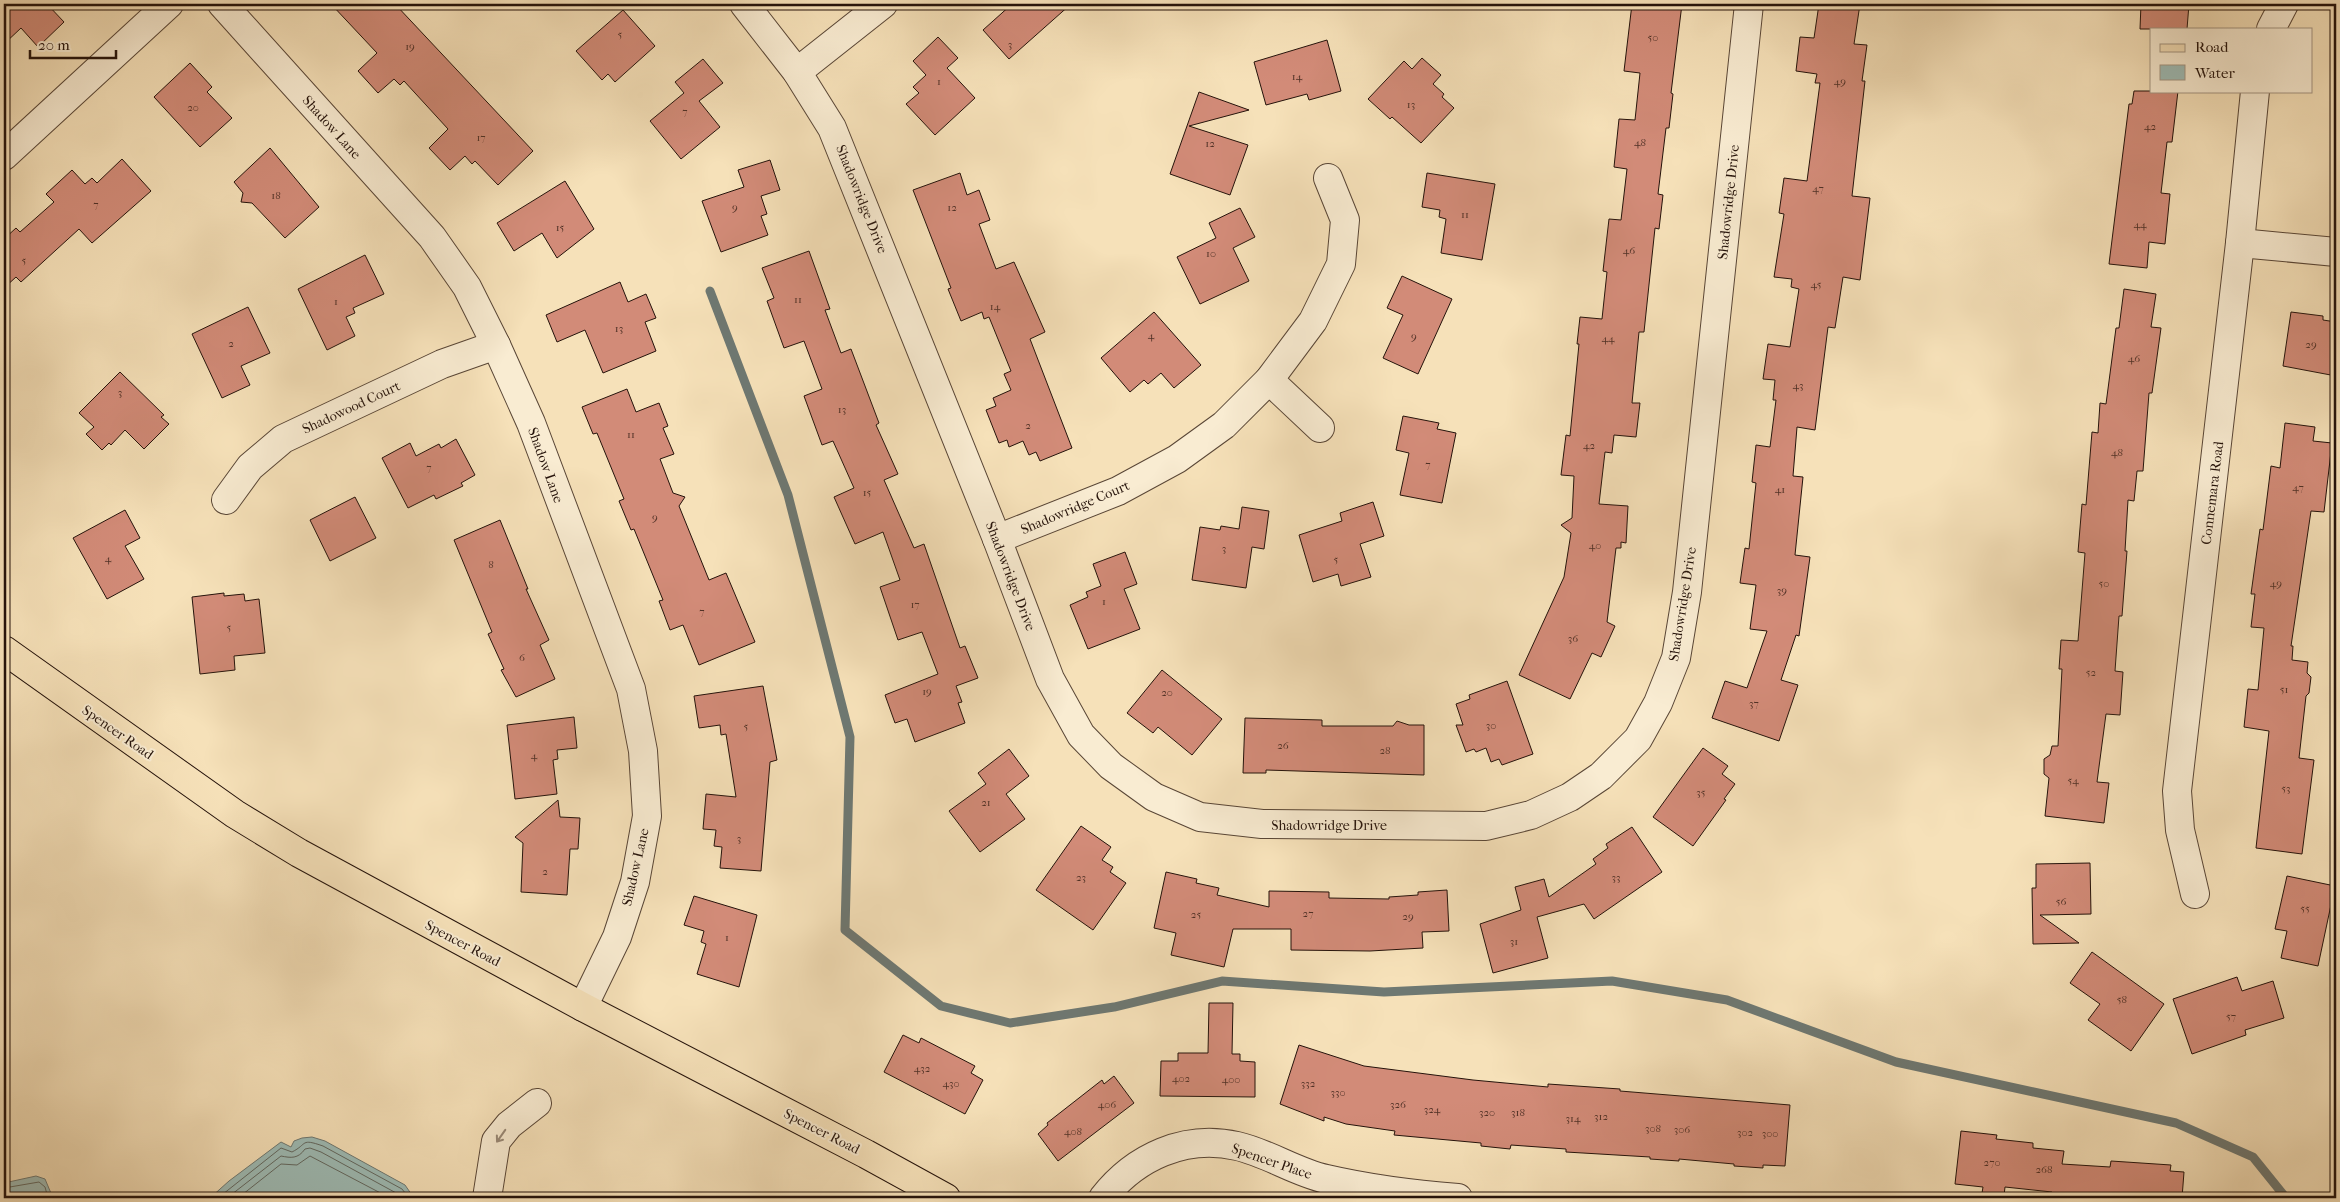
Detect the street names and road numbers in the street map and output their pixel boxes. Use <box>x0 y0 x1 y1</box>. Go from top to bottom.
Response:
street label: Shadow Lane <box>299 92 365 163</box>
street label: Shadowridge Drive <box>832 142 891 256</box>
street label: Shadowridge Drive <box>1714 144 1743 260</box>
street label: Shadowood Court <box>299 377 403 438</box>
street label: Shadow Lane <box>524 425 567 505</box>
street label: Connemara Road <box>2198 440 2227 546</box>
street label: Shadowridge Court <box>1018 477 1132 538</box>
street label: Shadowridge Drive <box>982 519 1039 633</box>
street label: Shadowridge Drive <box>1665 546 1700 663</box>
street label: Spencer Road <box>79 702 157 763</box>
street label: Shadowridge Drive <box>1271 817 1387 834</box>
street label: Shadow Lane <box>618 826 653 908</box>
street label: Spencer Road <box>422 916 504 971</box>
street label: Spencer Road <box>781 1105 863 1158</box>
street label: Spencer Place <box>1229 1140 1314 1183</box>

